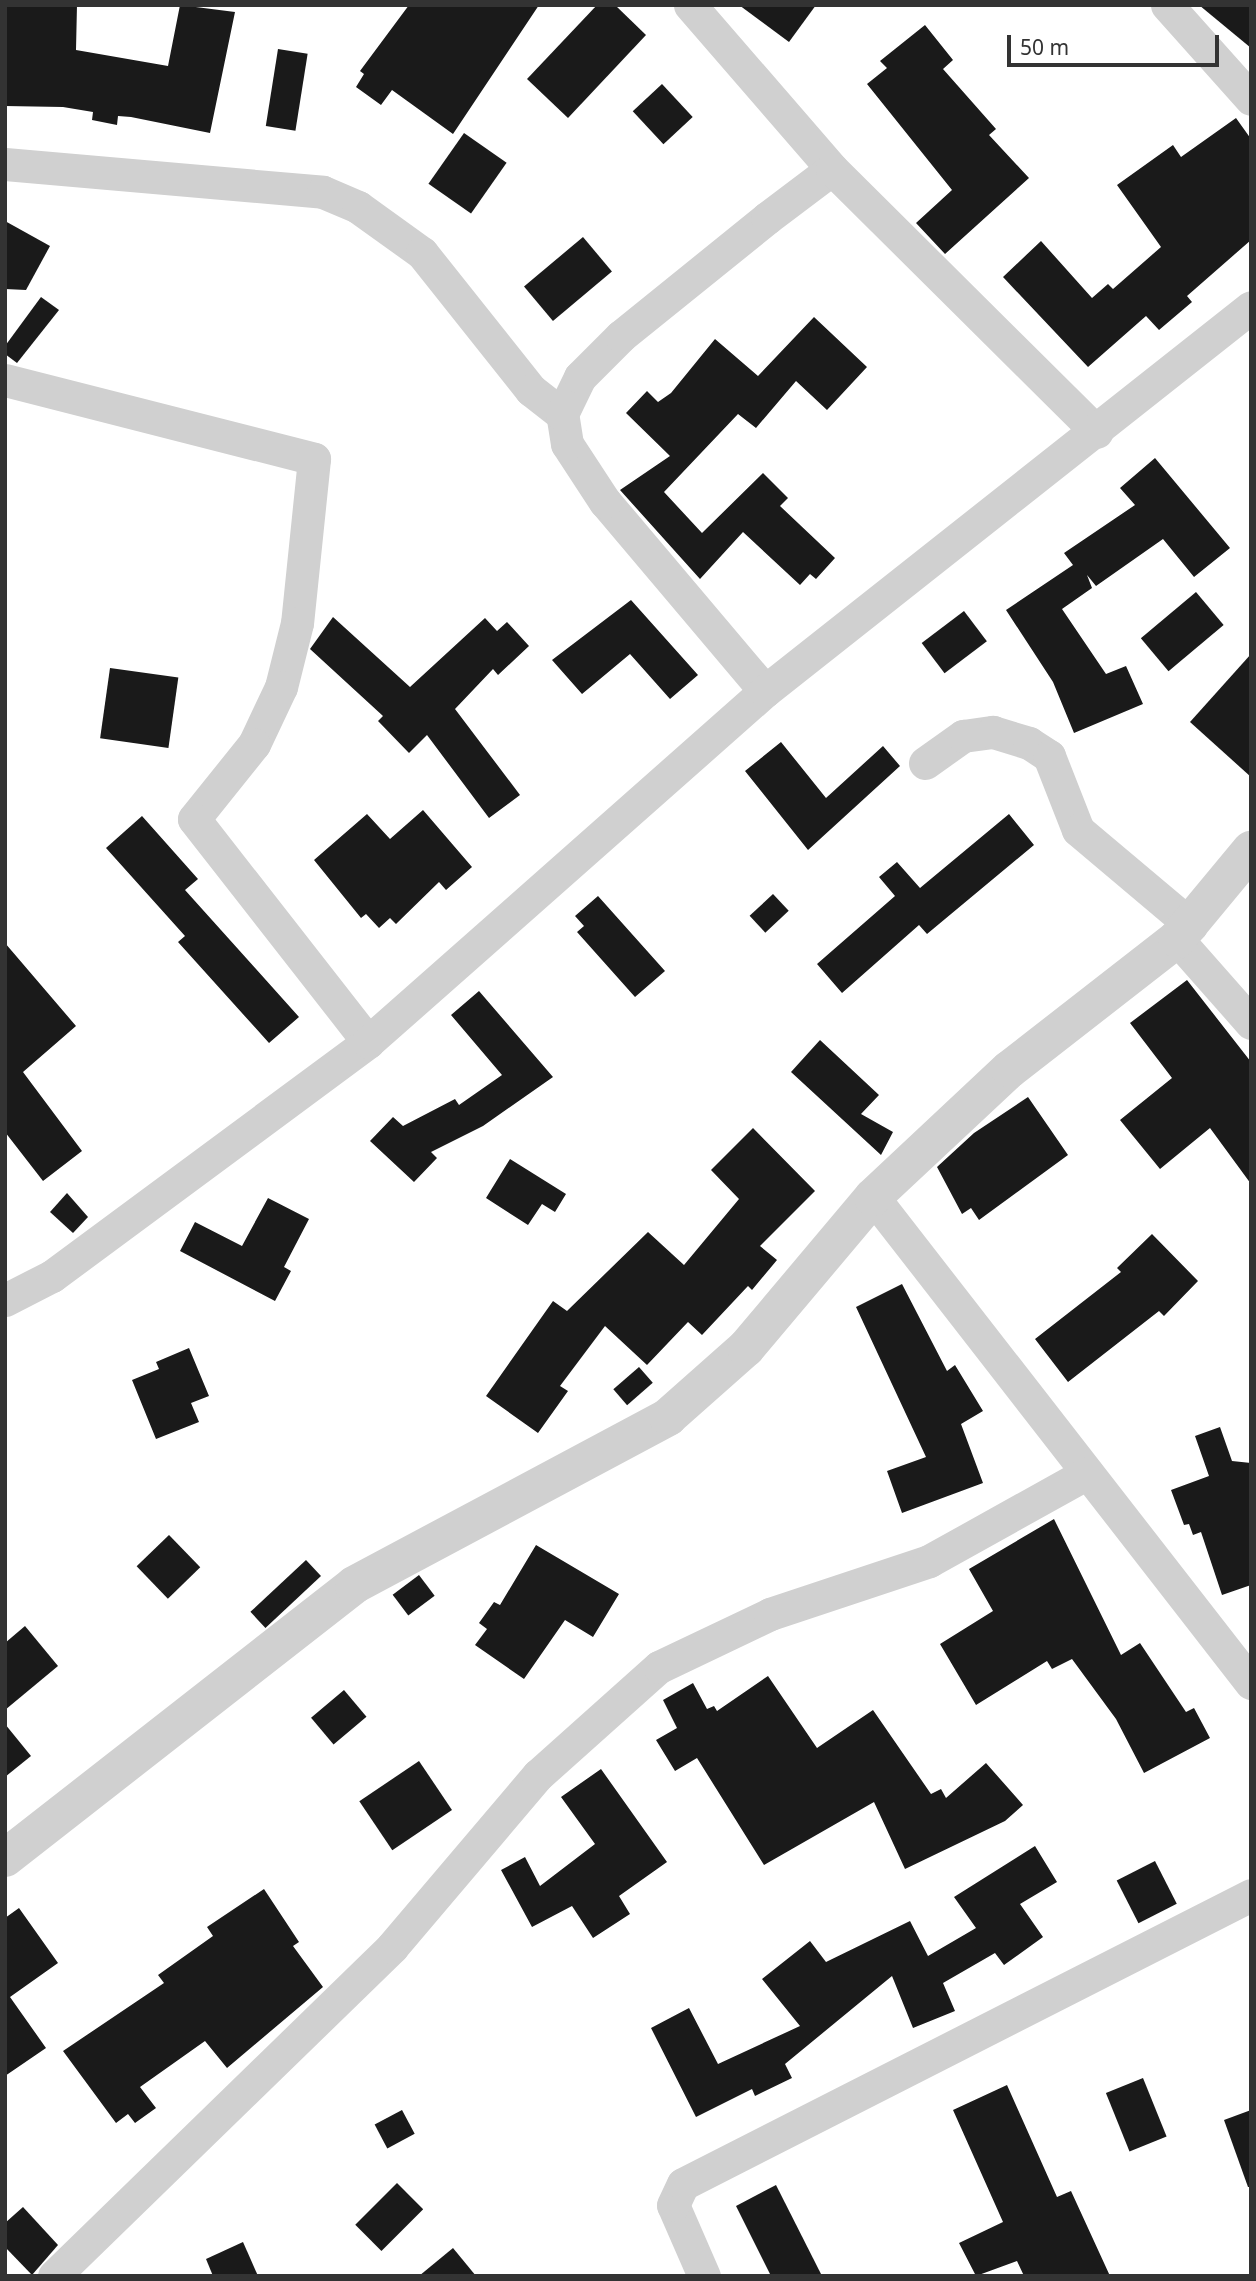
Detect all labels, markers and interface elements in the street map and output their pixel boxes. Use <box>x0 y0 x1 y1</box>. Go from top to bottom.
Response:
scale bar <box>1011 21 1223 65</box>
text: 50 m <box>1020 33 1069 61</box>

